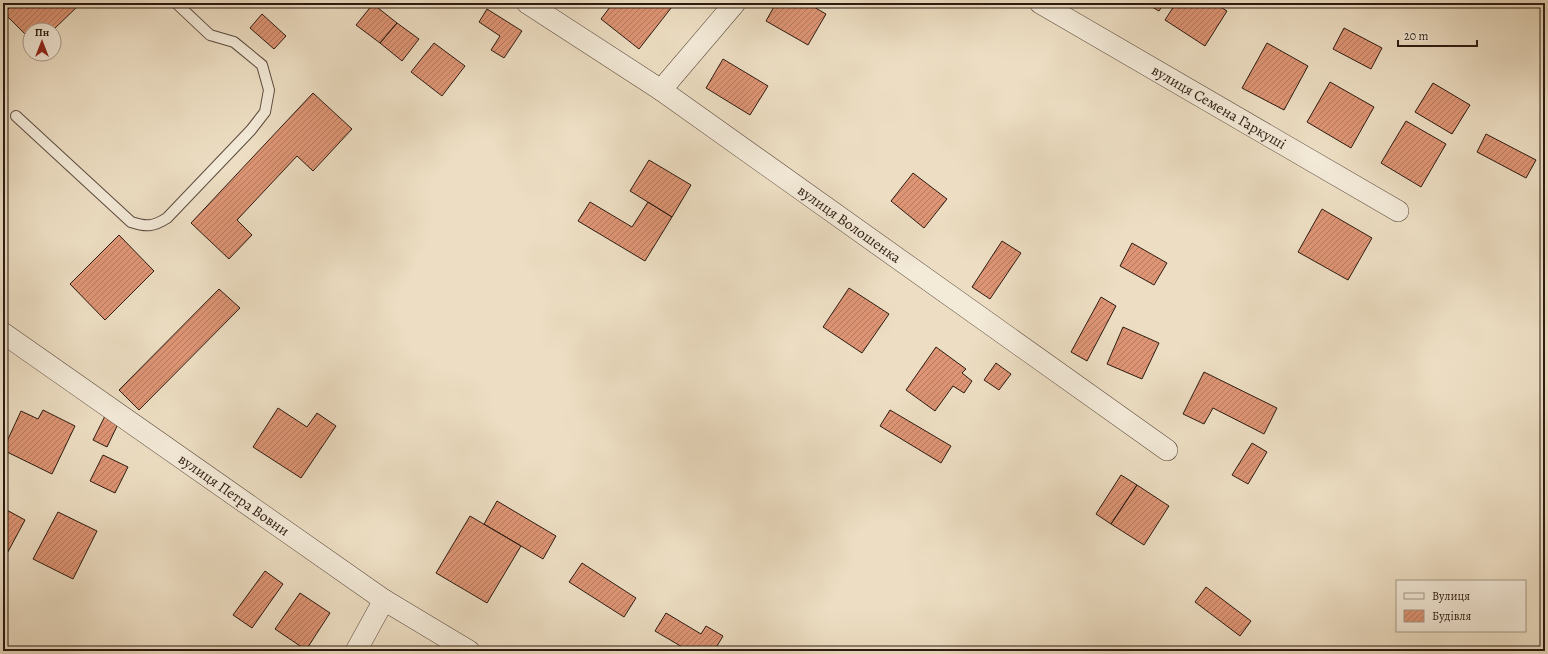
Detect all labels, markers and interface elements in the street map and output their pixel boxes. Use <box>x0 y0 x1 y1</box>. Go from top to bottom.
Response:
north arrow <box>22 22 62 62</box>
scale bar <box>1398 22 1477 48</box>
text: Пн <box>35 25 50 40</box>
text: 20 m <box>1404 28 1428 44</box>
street label: вулиця Семена Гаркуші <box>1148 60 1290 154</box>
street label: вулиця Волошенка <box>794 180 905 268</box>
street label: вулиця Петра Вовни <box>174 449 294 541</box>
legend <box>1396 580 1526 632</box>
text: Вулиця <box>1432 588 1470 604</box>
text: Будівля <box>1432 608 1472 624</box>

